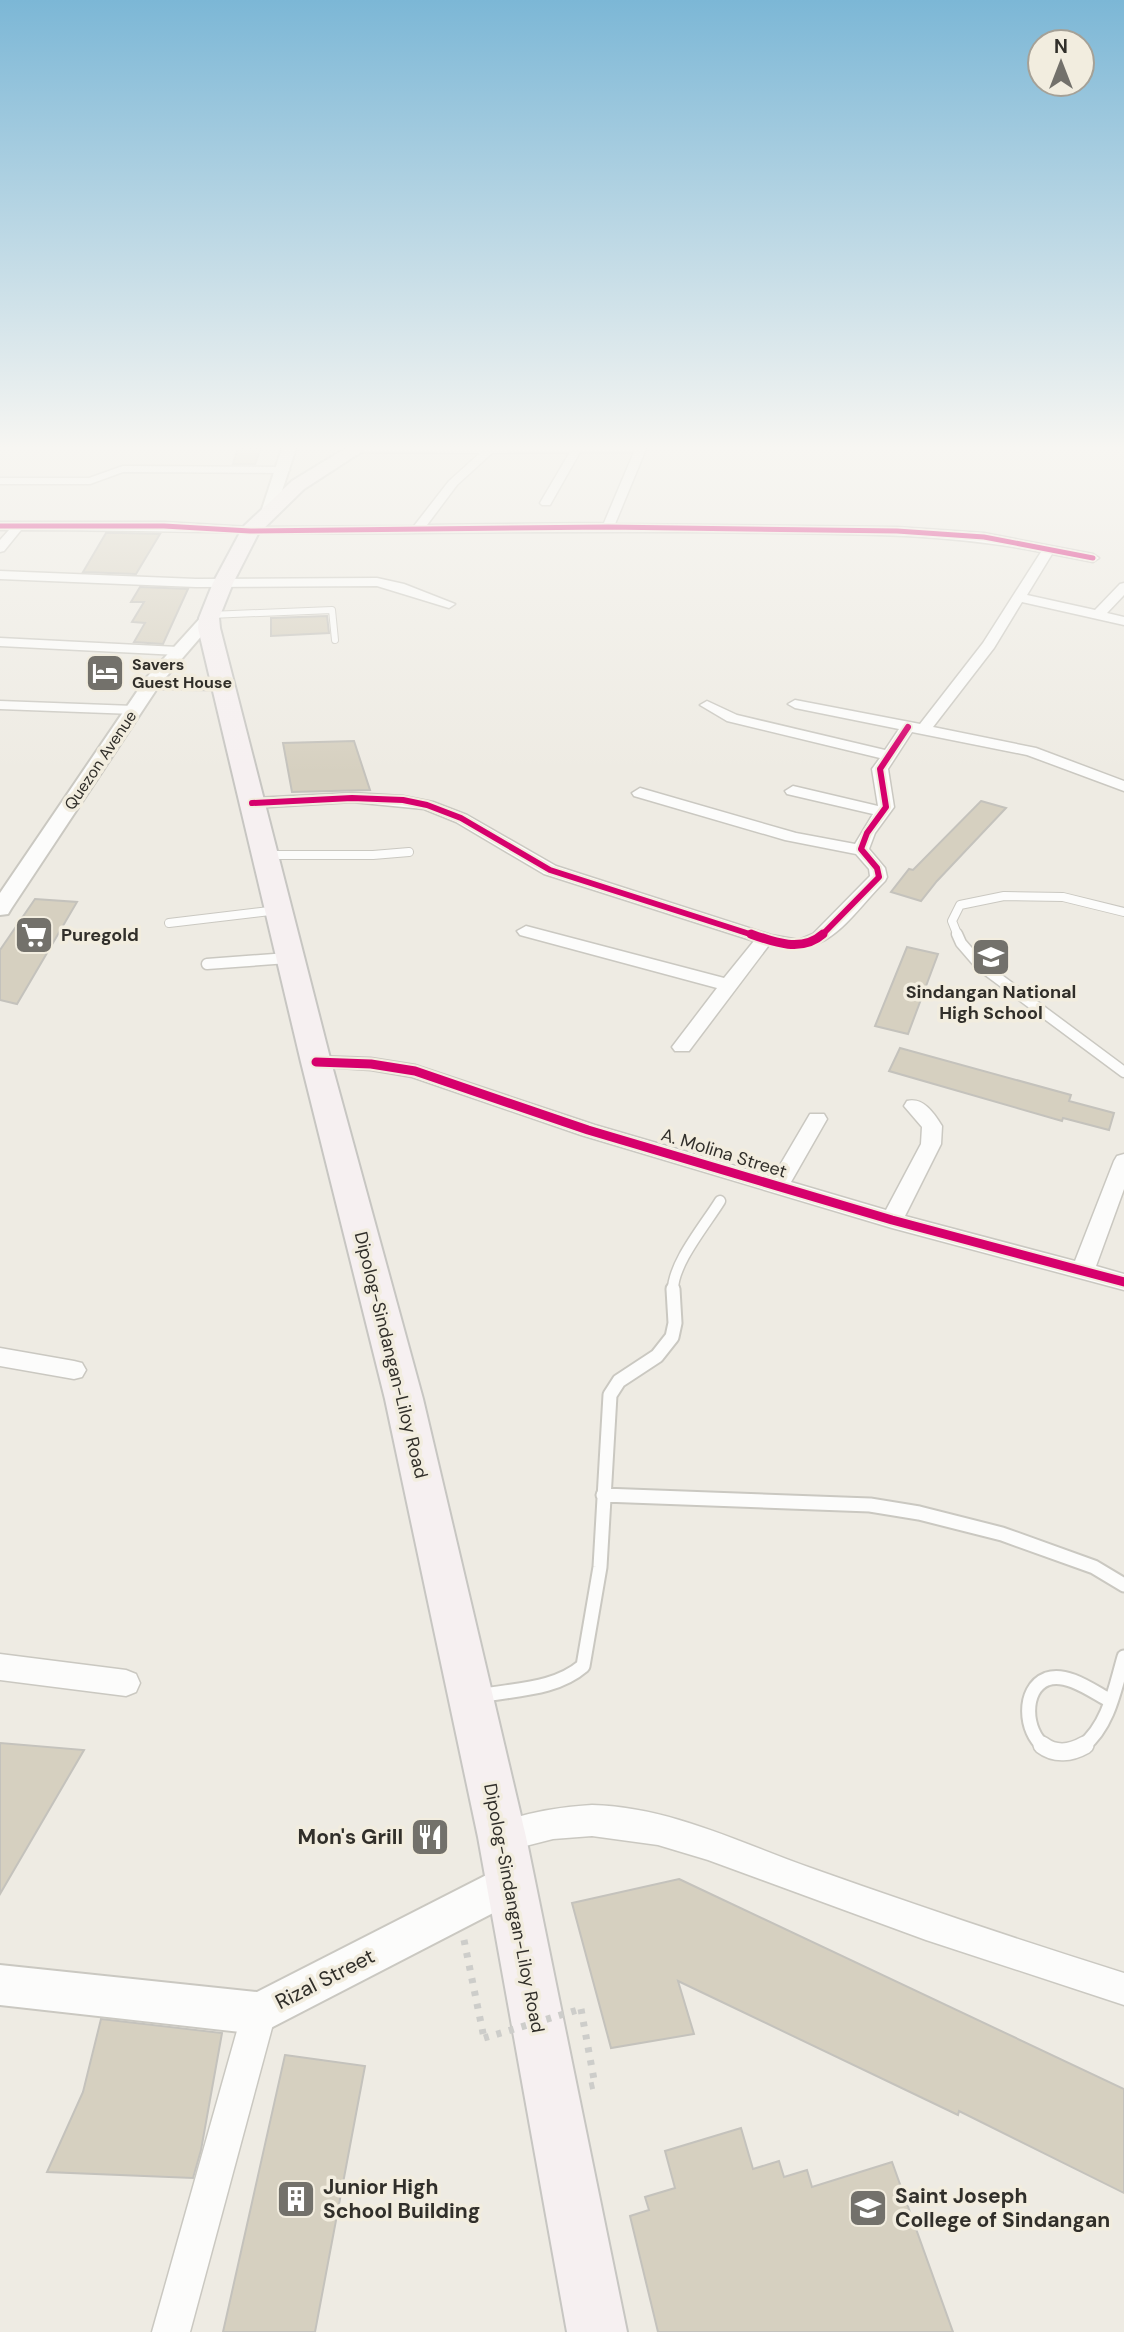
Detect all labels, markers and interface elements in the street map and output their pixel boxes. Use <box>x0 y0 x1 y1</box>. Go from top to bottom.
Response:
north arrow <box>1026 28 1096 98</box>
text: N <box>1054 34 1068 59</box>
hotel icon: Savers Guest House <box>84 652 126 694</box>
place label: Savers Guest House <box>132 654 232 693</box>
street label: Quezon Avenue <box>59 707 141 814</box>
supermarket icon: Puregold <box>13 914 55 956</box>
place label: Puregold <box>61 923 139 947</box>
school or university icon: Sindangan National High School <box>970 936 1012 978</box>
place label: Sindangan National High School <box>906 980 1076 1025</box>
street label: A. Molina Street <box>658 1122 790 1184</box>
street label: Dipolog-Sindangan-Liloy Road <box>349 1229 433 1481</box>
street label: Dipolog-Sindangan-Liloy Road <box>478 1781 550 2035</box>
restaurant icon: Mon's Grill <box>409 1816 451 1858</box>
place label: Mon's Grill <box>298 1823 403 1851</box>
street label: Rizal Street <box>270 1942 380 2016</box>
place label: Junior High School Building <box>323 2173 480 2225</box>
building icon: Junior High School Building <box>275 2178 317 2220</box>
place label: Saint Joseph College of Sindangan <box>895 2182 1110 2234</box>
school or university icon: Saint Joseph College of Sindangan <box>847 2187 889 2229</box>

